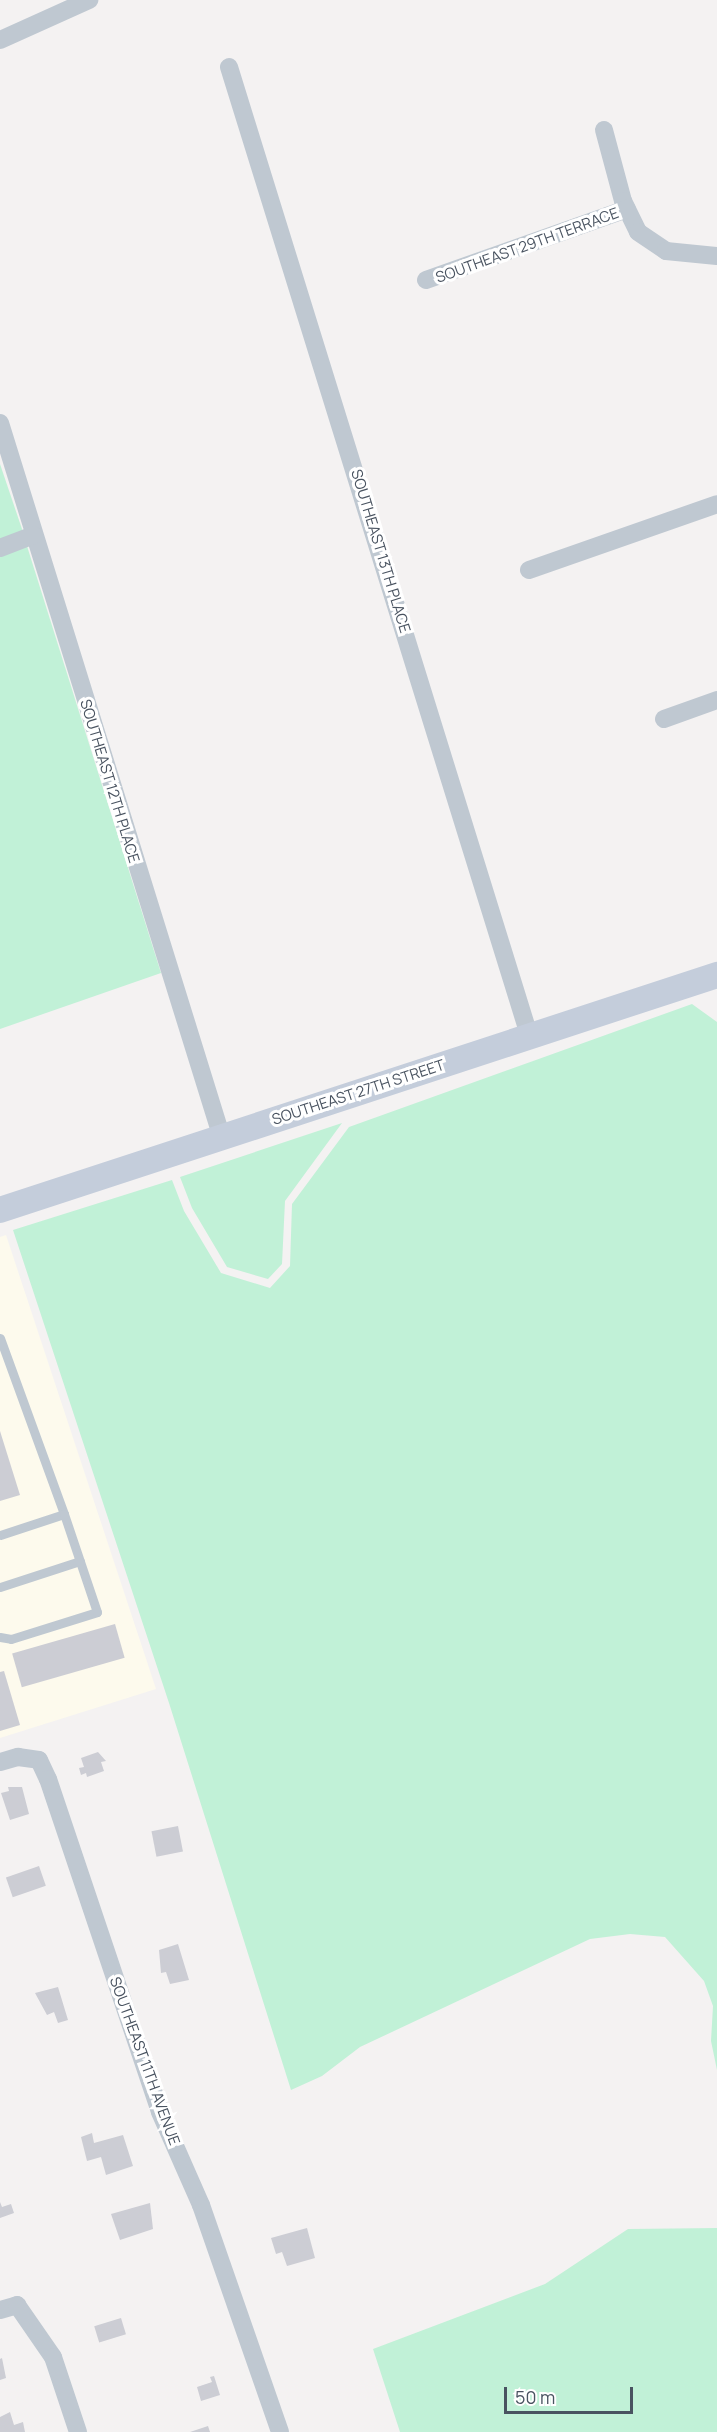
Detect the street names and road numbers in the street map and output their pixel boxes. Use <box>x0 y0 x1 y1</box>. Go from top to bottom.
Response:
street label: SOUTHEAST 29TH TERRACE <box>433 203 621 287</box>
street label: SOUTHEAST 13TH PLACE <box>347 467 415 635</box>
street label: SOUTHEAST 12TH PLACE <box>76 697 144 865</box>
street label: SOUTHEAST 27TH STREET <box>269 1056 447 1128</box>
street label: SOUTHEAST 11TH AVENUE <box>106 1974 184 2148</box>

